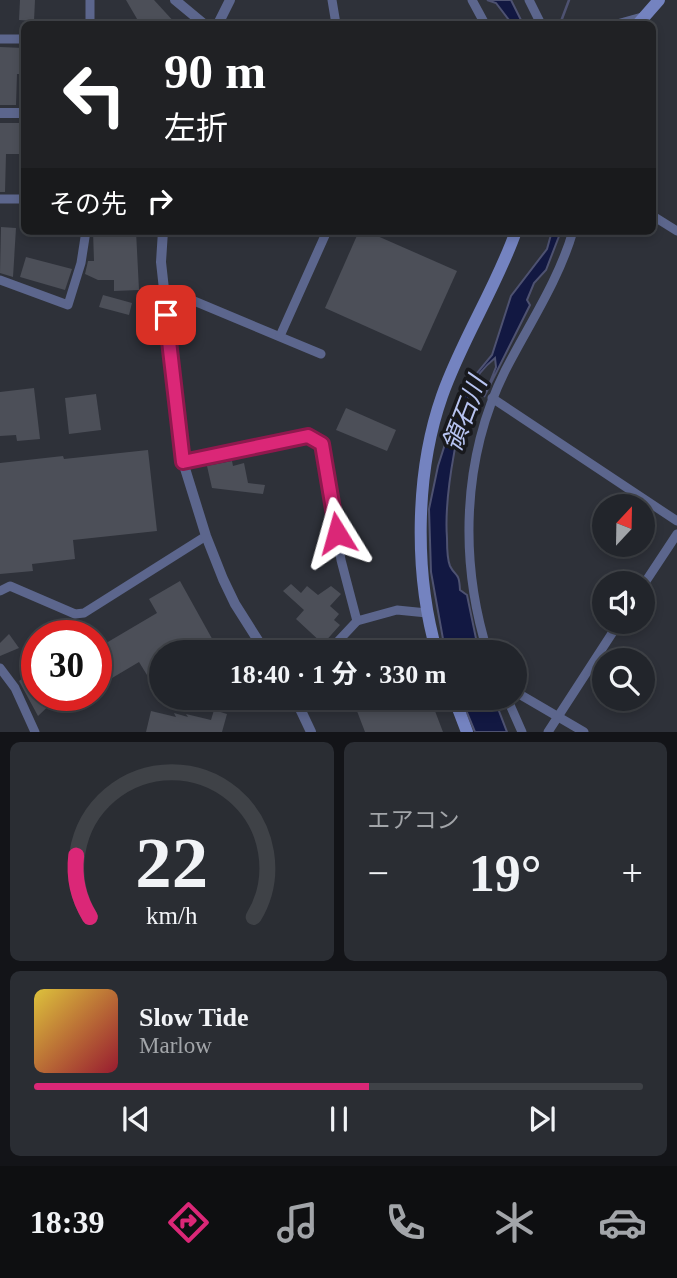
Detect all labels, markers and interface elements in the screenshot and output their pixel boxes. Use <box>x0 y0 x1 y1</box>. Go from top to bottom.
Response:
text: 90 m <box>164 44 266 99</box>
icon: left <box>49 49 140 140</box>
text: 左折 <box>164 110 228 146</box>
icon: right <box>141 182 179 220</box>
text: その先 <box>49 190 127 219</box>
pin <box>136 285 196 345</box>
icon: arrive <box>147 296 185 334</box>
water label: 領石川 <box>437 370 494 456</box>
north arrow <box>592 494 654 556</box>
map controls <box>592 494 655 711</box>
position arrow <box>300 496 374 570</box>
button: sound <box>592 571 655 634</box>
speed limit sign: 30 <box>21 620 112 711</box>
button: search <box>592 648 655 711</box>
text: 18:40 · 1 分 · 330 m <box>230 660 446 689</box>
text: エアコン <box>368 808 460 833</box>
text: 22 <box>135 823 208 904</box>
text: 19° <box>469 845 542 902</box>
text: − <box>368 852 389 894</box>
text: + <box>622 852 643 894</box>
text: km/h <box>146 902 198 929</box>
text: Slow Tide <box>139 1003 249 1032</box>
text: Marlow <box>139 1033 212 1058</box>
icon: previous <box>117 1100 155 1138</box>
icon: pause <box>320 1100 358 1138</box>
icon: next <box>523 1100 561 1138</box>
icon: directions <box>164 1198 213 1247</box>
icon: music <box>273 1198 322 1247</box>
icon: phone <box>381 1198 430 1247</box>
icon: climate <box>490 1198 539 1247</box>
icon: car <box>598 1198 647 1247</box>
text: 18:39 <box>30 1204 104 1240</box>

